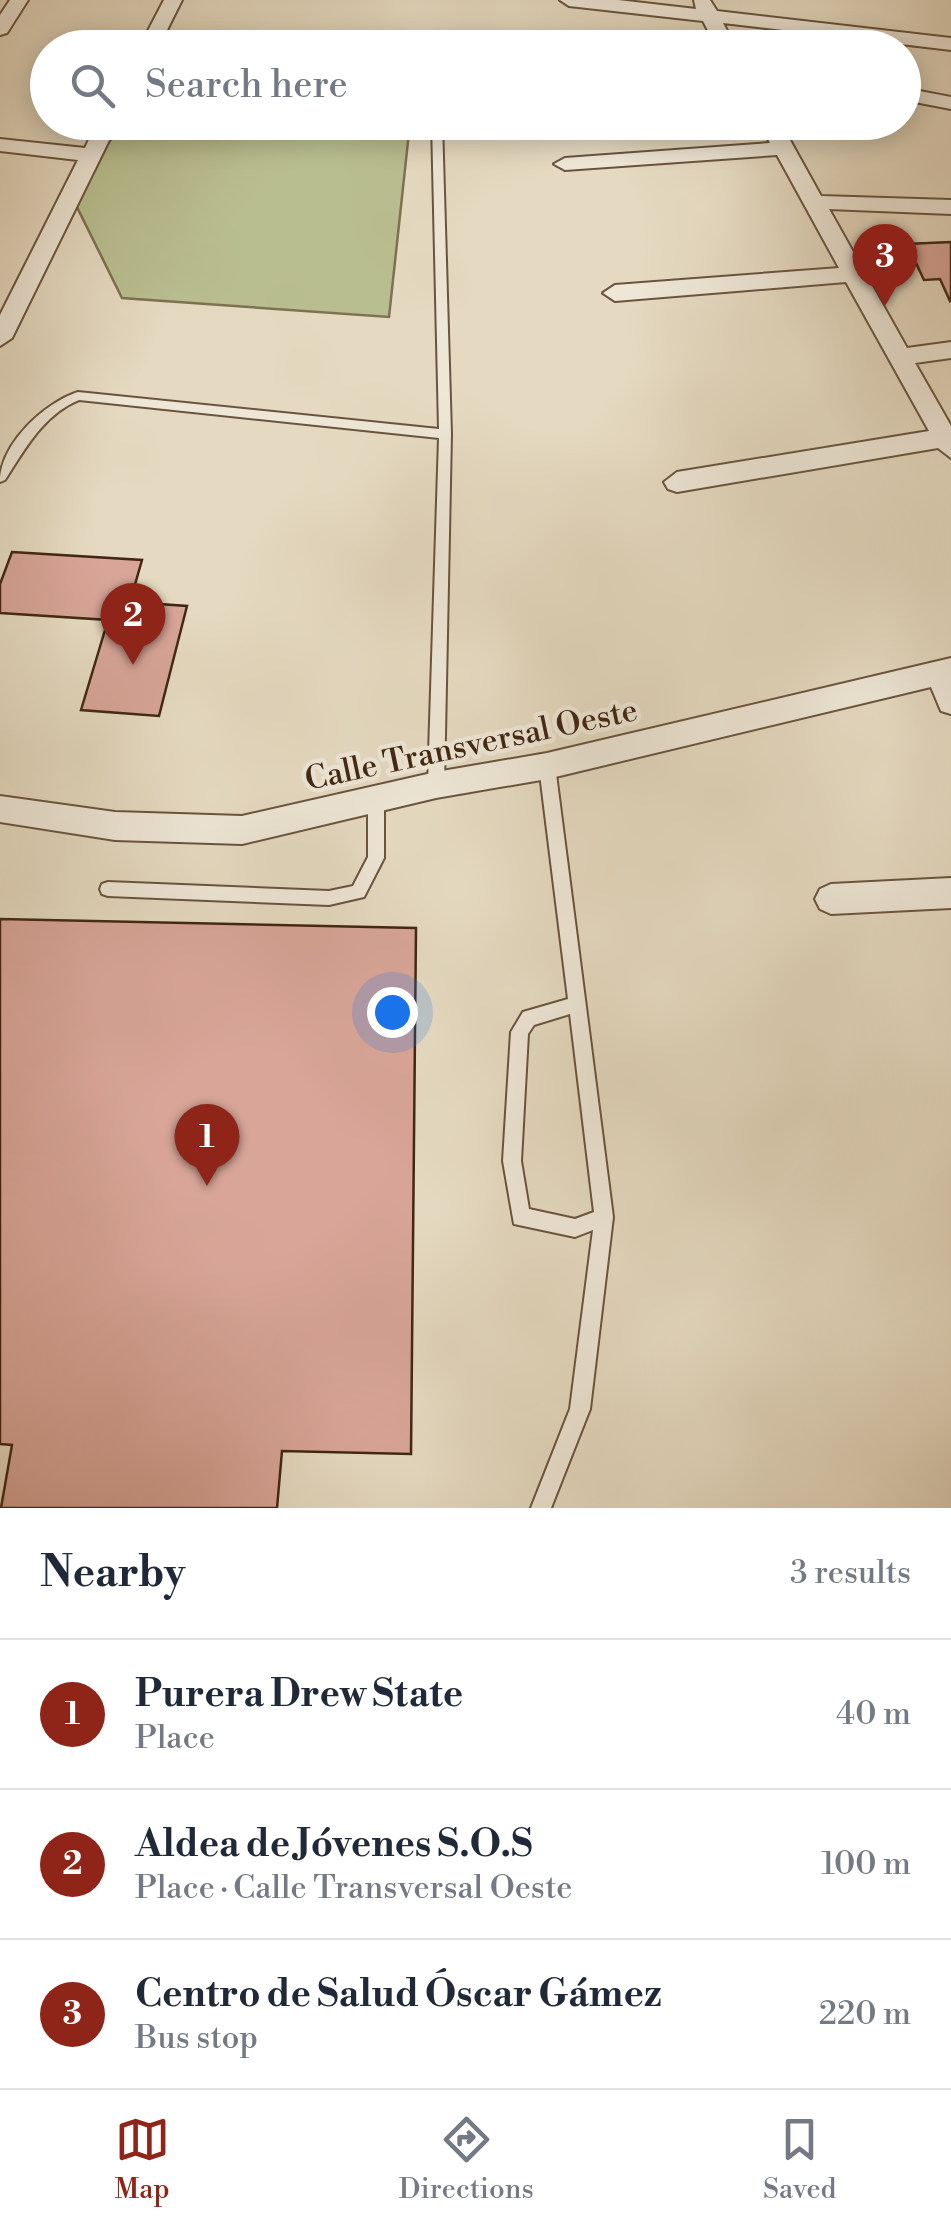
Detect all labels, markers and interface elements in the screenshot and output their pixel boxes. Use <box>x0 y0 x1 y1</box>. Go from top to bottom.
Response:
search box <box>30 30 921 140</box>
icon: search <box>65 58 120 113</box>
text: Search here <box>145 62 348 109</box>
pin: 3 <box>852 224 918 306</box>
pin: 2 <box>100 582 166 665</box>
street label: Calle Transversal Oeste <box>301 690 641 800</box>
your location <box>367 987 418 1038</box>
pin: 1 <box>174 1104 240 1186</box>
text: Nearby <box>40 1547 185 1600</box>
text: 3 results <box>790 1553 911 1593</box>
text: Purera Drew State <box>135 1671 463 1718</box>
text: 1 <box>65 1694 80 1734</box>
text: 40 m <box>836 1694 911 1734</box>
text: Place <box>135 1718 215 1758</box>
text: Aldea de Jóvenes S.O.S <box>135 1821 533 1868</box>
text: 2 <box>62 1844 83 1884</box>
text: 100 m <box>821 1844 911 1884</box>
text: Place · Calle Transversal Oeste <box>135 1868 572 1908</box>
text: Centro de Salud Óscar Gámez <box>135 1971 662 2018</box>
text: 3 <box>63 1994 82 2034</box>
text: 220 m <box>819 1994 911 2034</box>
text: Bus stop <box>135 2018 258 2058</box>
tab: Map <box>115 2112 170 2207</box>
tab: Directions <box>399 2112 534 2207</box>
tab: Saved <box>763 2112 836 2207</box>

